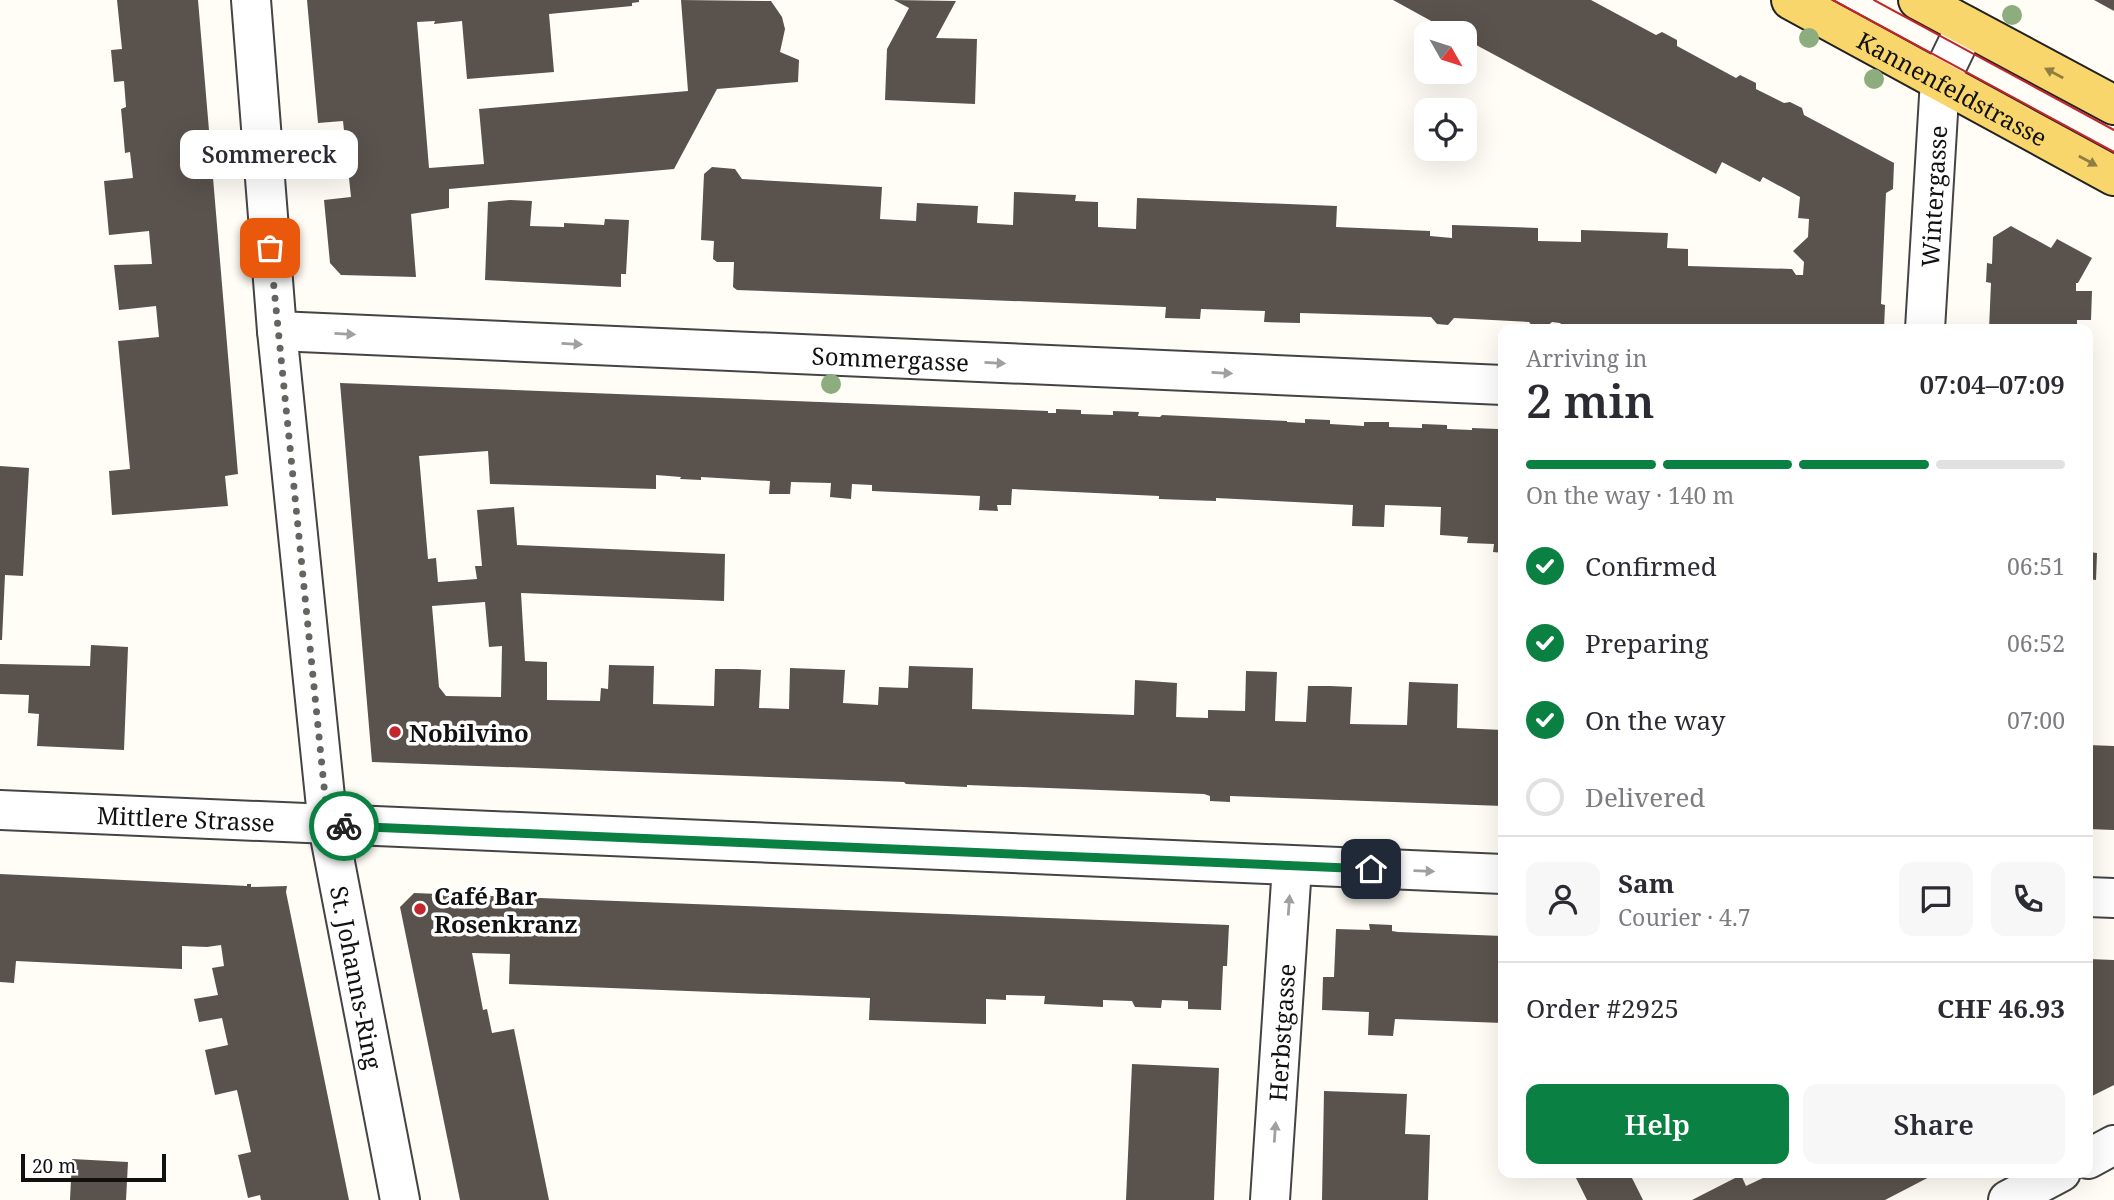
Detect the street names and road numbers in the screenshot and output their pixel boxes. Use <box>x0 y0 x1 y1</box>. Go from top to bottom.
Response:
street label: Kannenfeldstrasse <box>1852 23 2053 153</box>
street label: Wintergasse <box>1912 124 1954 268</box>
street label: Sommergasse <box>811 338 970 378</box>
street label: Mittlere Strasse <box>96 798 276 838</box>
street label: St. Johanns-Ring <box>323 883 391 1072</box>
street label: Herbstgasse <box>1260 962 1302 1102</box>

